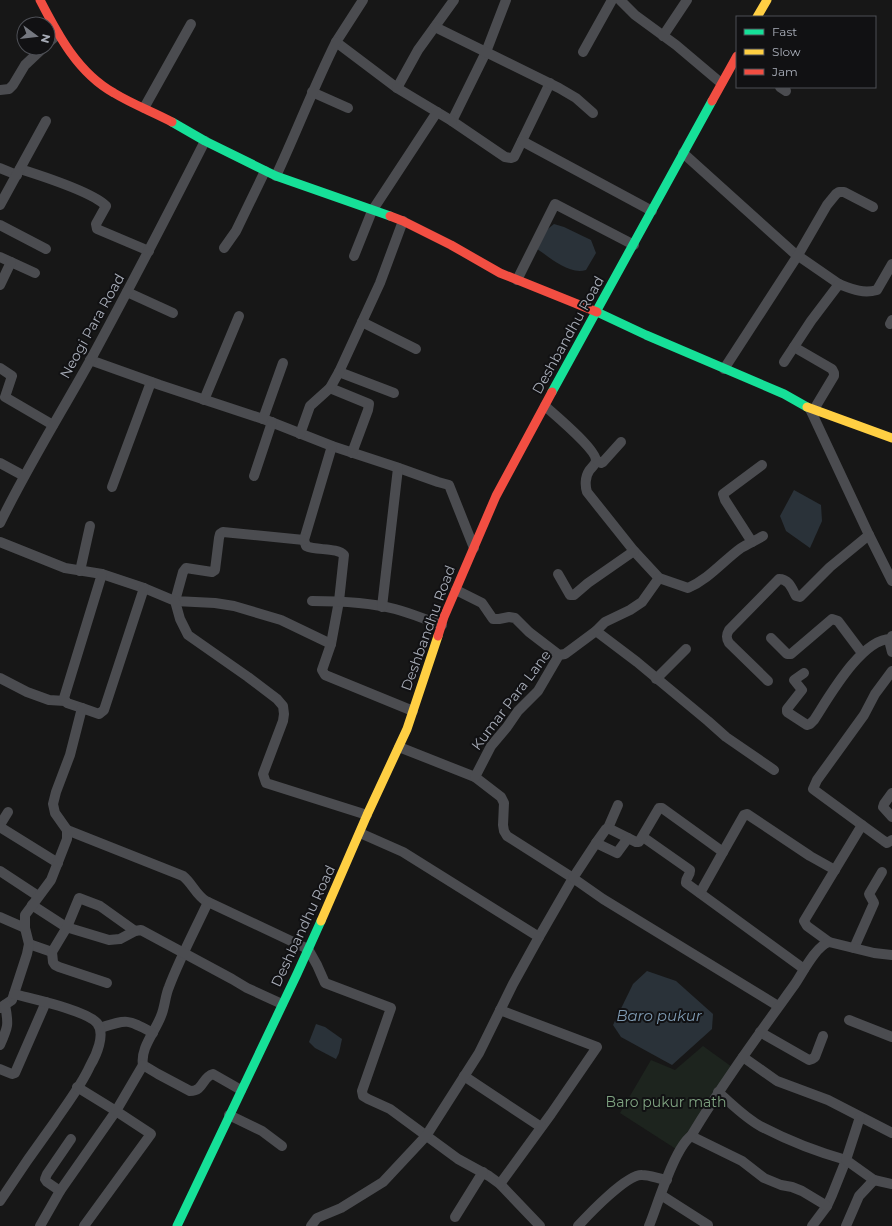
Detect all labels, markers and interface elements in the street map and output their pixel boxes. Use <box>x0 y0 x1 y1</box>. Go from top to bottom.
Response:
north arrow <box>16 16 56 56</box>
legend <box>736 16 876 88</box>
text: Fast <box>772 24 797 39</box>
text: N <box>38 32 54 45</box>
text: Slow <box>772 44 801 59</box>
text: Jam <box>771 64 798 79</box>
street label: Neogi Para Road <box>56 270 128 382</box>
street label: Deshbandhu Road <box>528 273 608 397</box>
street label: Deshbandhu Road <box>397 563 459 693</box>
street label: Kumar Para Lane <box>467 646 555 754</box>
street label: Deshbandhu Road <box>267 862 339 990</box>
water label: Baro pukur <box>616 1006 703 1025</box>
park label: Baro pukur math <box>606 1093 726 1111</box>

